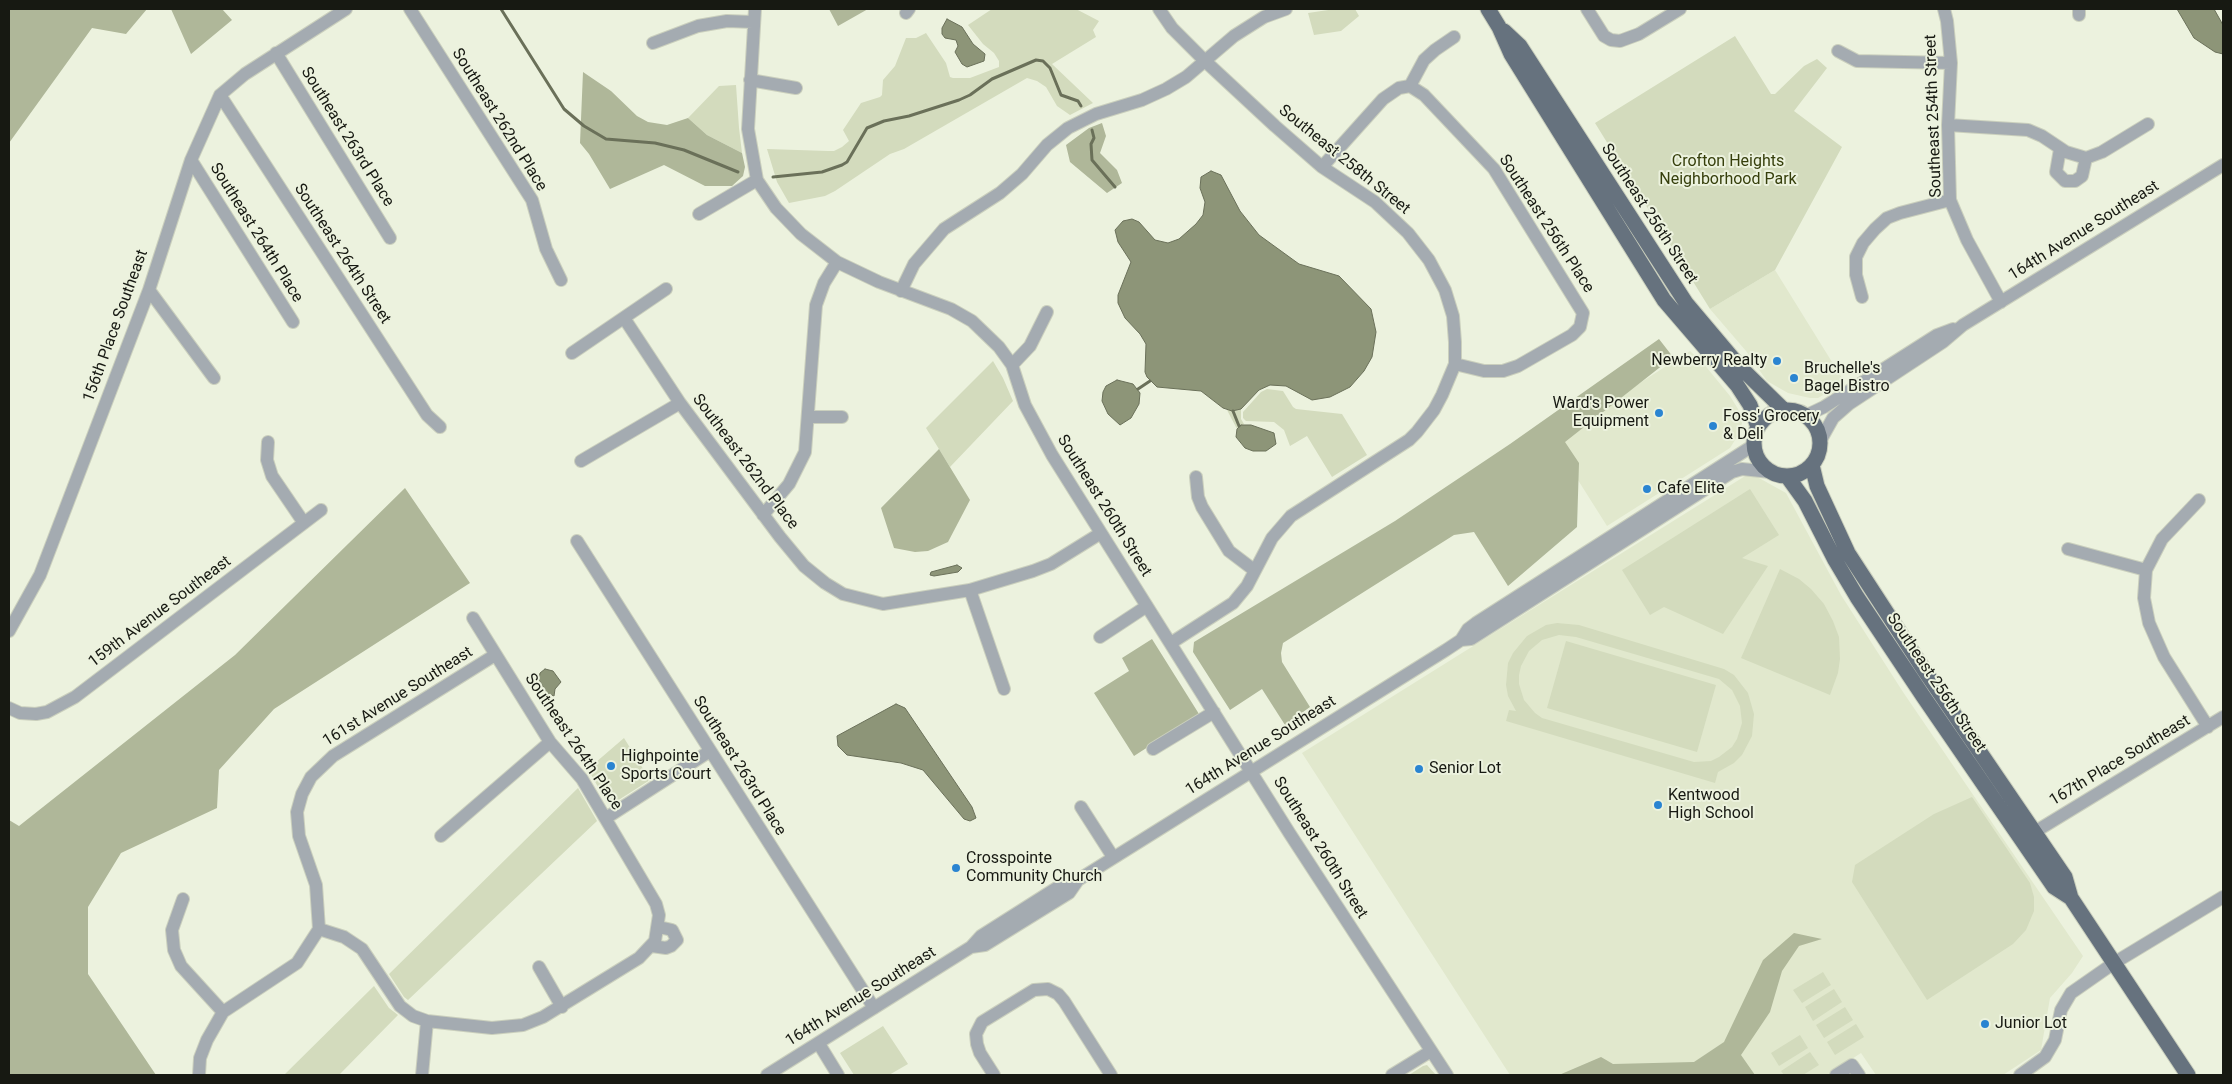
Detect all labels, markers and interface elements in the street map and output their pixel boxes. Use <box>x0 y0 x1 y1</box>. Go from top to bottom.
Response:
street label: Southeast 254th Street <box>1922 34 1946 198</box>
street label: Southeast 262nd Place <box>447 45 551 195</box>
street label: Southeast 263rd Place <box>296 64 398 210</box>
street label: Southeast 258th Street <box>1274 101 1414 219</box>
street label: Southeast 256th Street <box>1596 140 1702 288</box>
street label: Southeast 256th Place <box>1494 151 1598 297</box>
park label: Crofton Heights Neighborhood Park <box>1659 152 1797 190</box>
street label: Southeast 264th Place <box>205 160 307 306</box>
street label: 164th Avenue Southeast <box>2005 177 2163 285</box>
street label: Southeast 264th Street <box>289 180 395 328</box>
street label: 156th Place Southeast <box>80 247 152 405</box>
place label: Newberry Realty <box>1651 351 1767 371</box>
marker: Newberry Realty <box>1771 355 1783 367</box>
place label: Bruchelle's Bagel Bistro <box>1804 359 1890 397</box>
marker: Bruchelle's Bagel Bistro <box>1788 372 1800 384</box>
street label: Southeast 262nd Place <box>688 391 802 533</box>
place label: Ward's Power Equipment <box>1553 394 1649 432</box>
marker: Ward's Power Equipment <box>1653 407 1665 419</box>
place label: Foss' Grocery & Deli <box>1723 407 1819 445</box>
marker: Foss' Grocery & Deli <box>1707 420 1719 432</box>
street label: Southeast 260th Street <box>1053 432 1155 580</box>
place label: Cafe Elite <box>1657 479 1725 499</box>
marker: Cafe Elite <box>1641 483 1653 495</box>
street label: 159th Avenue Southeast <box>85 552 235 672</box>
street label: Southeast 256th Street <box>1882 610 1990 756</box>
street label: 161st Avenue Southeast <box>320 643 476 751</box>
street label: Southeast 264th Place <box>520 670 626 814</box>
street label: 164th Avenue Southeast <box>1182 692 1340 800</box>
street label: Southeast 263rd Place <box>688 693 790 839</box>
street label: 167th Place Southeast <box>2046 711 2194 811</box>
place label: Highpointe Sports Court <box>621 747 711 785</box>
place label: Senior Lot <box>1429 759 1501 779</box>
marker: Highpointe Sports Court <box>605 760 617 772</box>
marker: Senior Lot <box>1413 763 1425 775</box>
street label: Southeast 260th Street <box>1269 774 1371 922</box>
place label: Kentwood High School <box>1668 786 1754 824</box>
marker: Kentwood High School <box>1652 799 1664 811</box>
place label: Crosspointe Community Church <box>966 849 1102 887</box>
marker: Crosspointe Community Church <box>950 862 962 874</box>
street label: 164th Avenue Southeast <box>782 943 940 1051</box>
place label: Junior Lot <box>1995 1014 2067 1034</box>
marker: Junior Lot <box>1979 1018 1991 1030</box>

